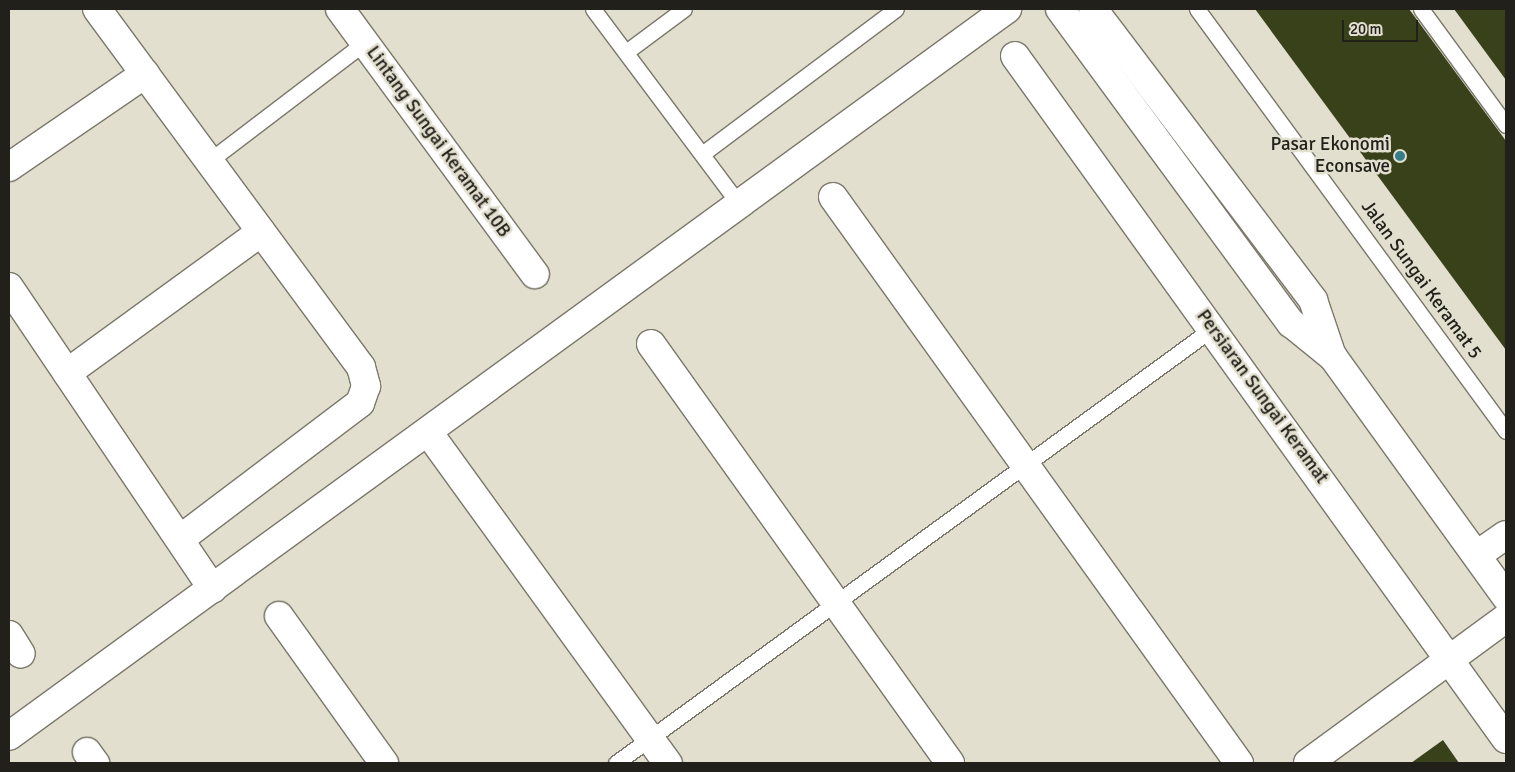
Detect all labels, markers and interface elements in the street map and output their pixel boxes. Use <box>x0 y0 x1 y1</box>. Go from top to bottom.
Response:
scale bar <box>1345 10 1421 42</box>
text: 20 m <box>1350 20 1381 38</box>
street label: Lintang Sungai Keramat 10B <box>361 42 515 242</box>
place label: Pasar Ekonomi Econsave <box>1271 134 1390 178</box>
marker: Pasar Ekonomi Econsave <box>1394 150 1406 162</box>
street label: Jalan Sungai Keramat 5 <box>1356 196 1486 364</box>
street label: Persiaran Sungai Keramat <box>1191 306 1333 488</box>

